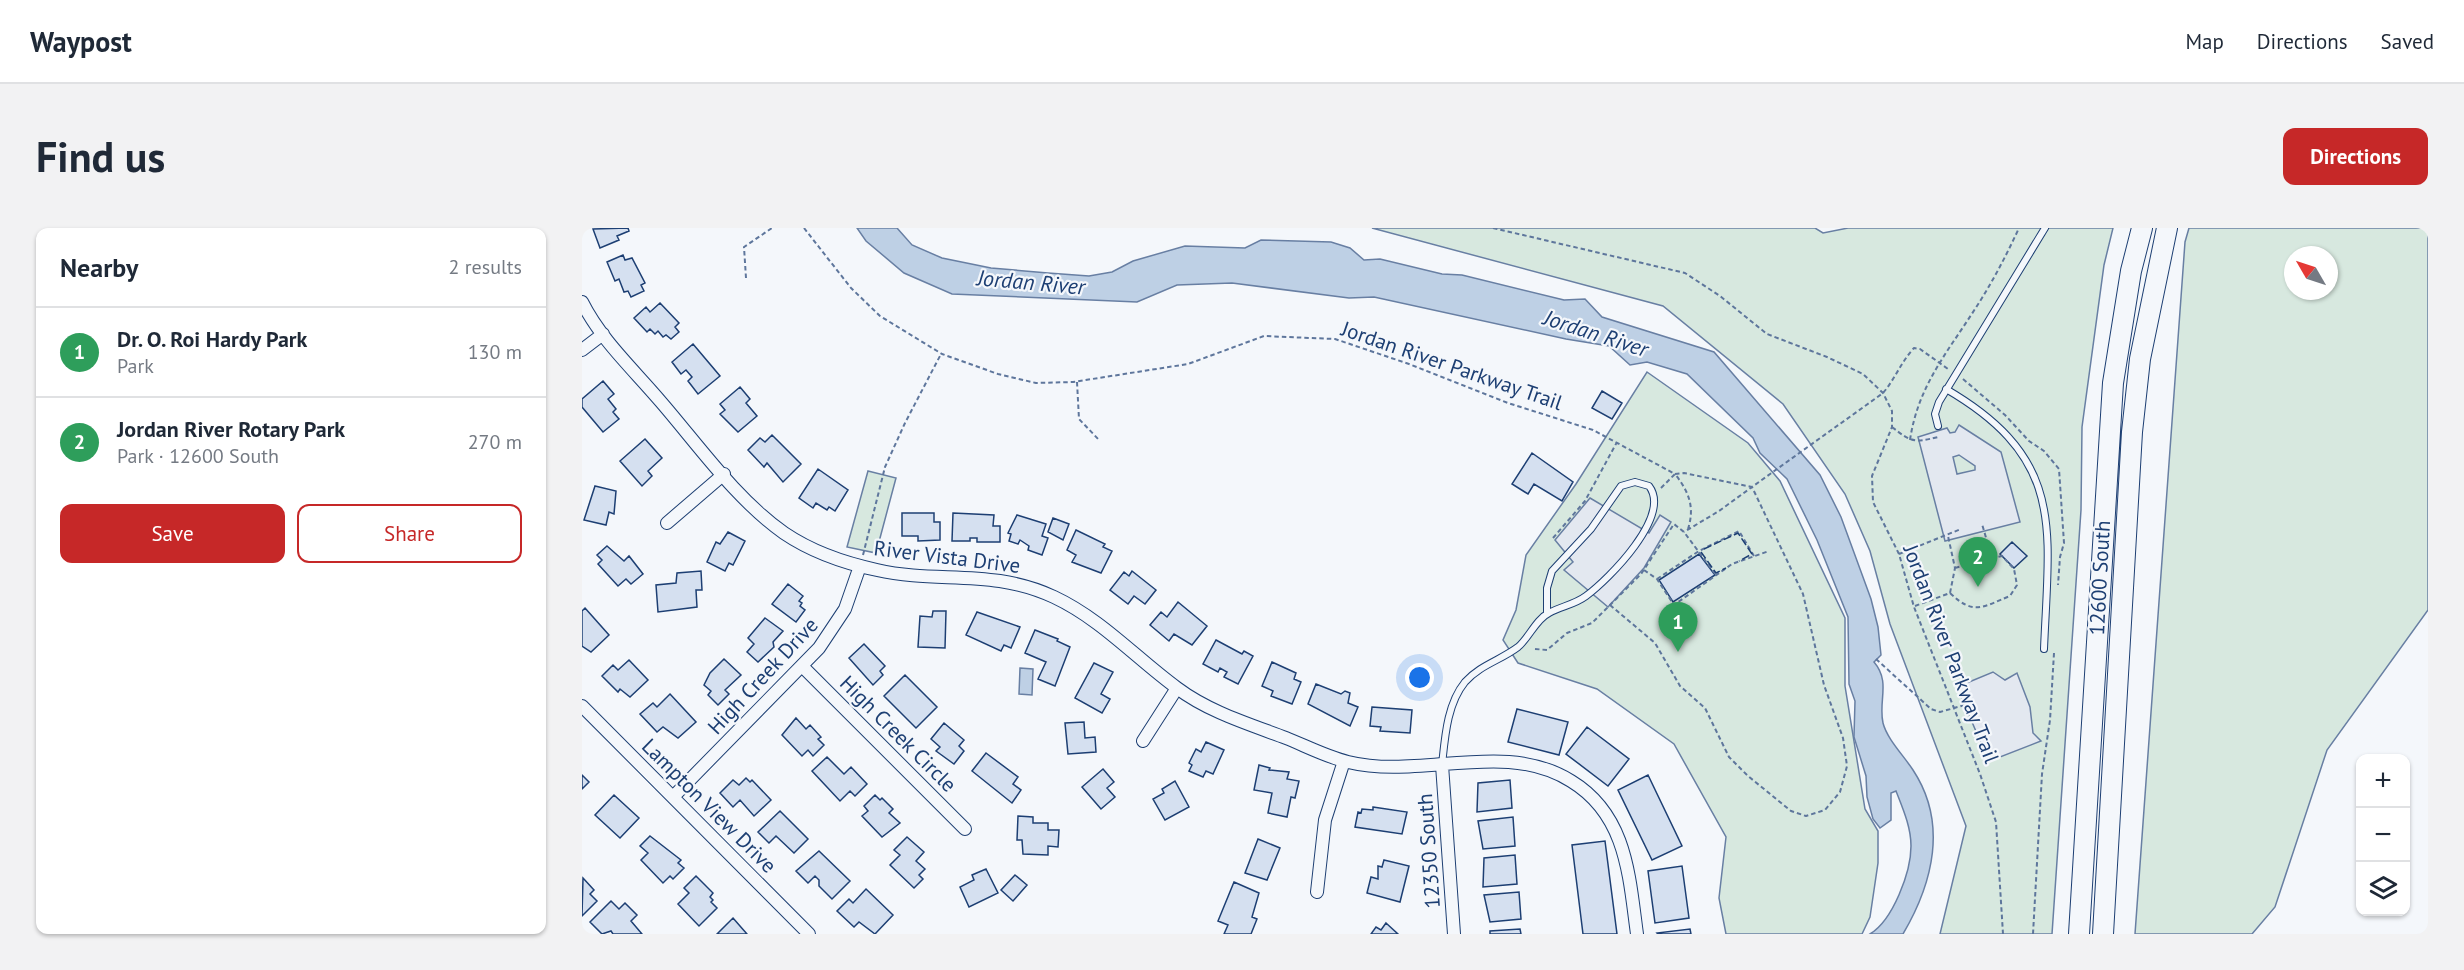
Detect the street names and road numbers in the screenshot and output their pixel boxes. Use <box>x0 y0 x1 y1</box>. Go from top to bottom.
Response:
street label: Jordan River Parkway Trail <box>1337 315 1566 416</box>
street label: 12600 South <box>2083 520 2116 636</box>
street label: River Vista Drive <box>872 534 1022 579</box>
street label: Jordan River Parkway Trail <box>1897 540 2006 767</box>
street label: High Creek Drive <box>702 612 824 740</box>
street label: High Creek Circle <box>834 670 962 798</box>
street label: Lampton View Drive <box>636 733 782 879</box>
street label: 12350 South <box>1411 793 1446 909</box>

